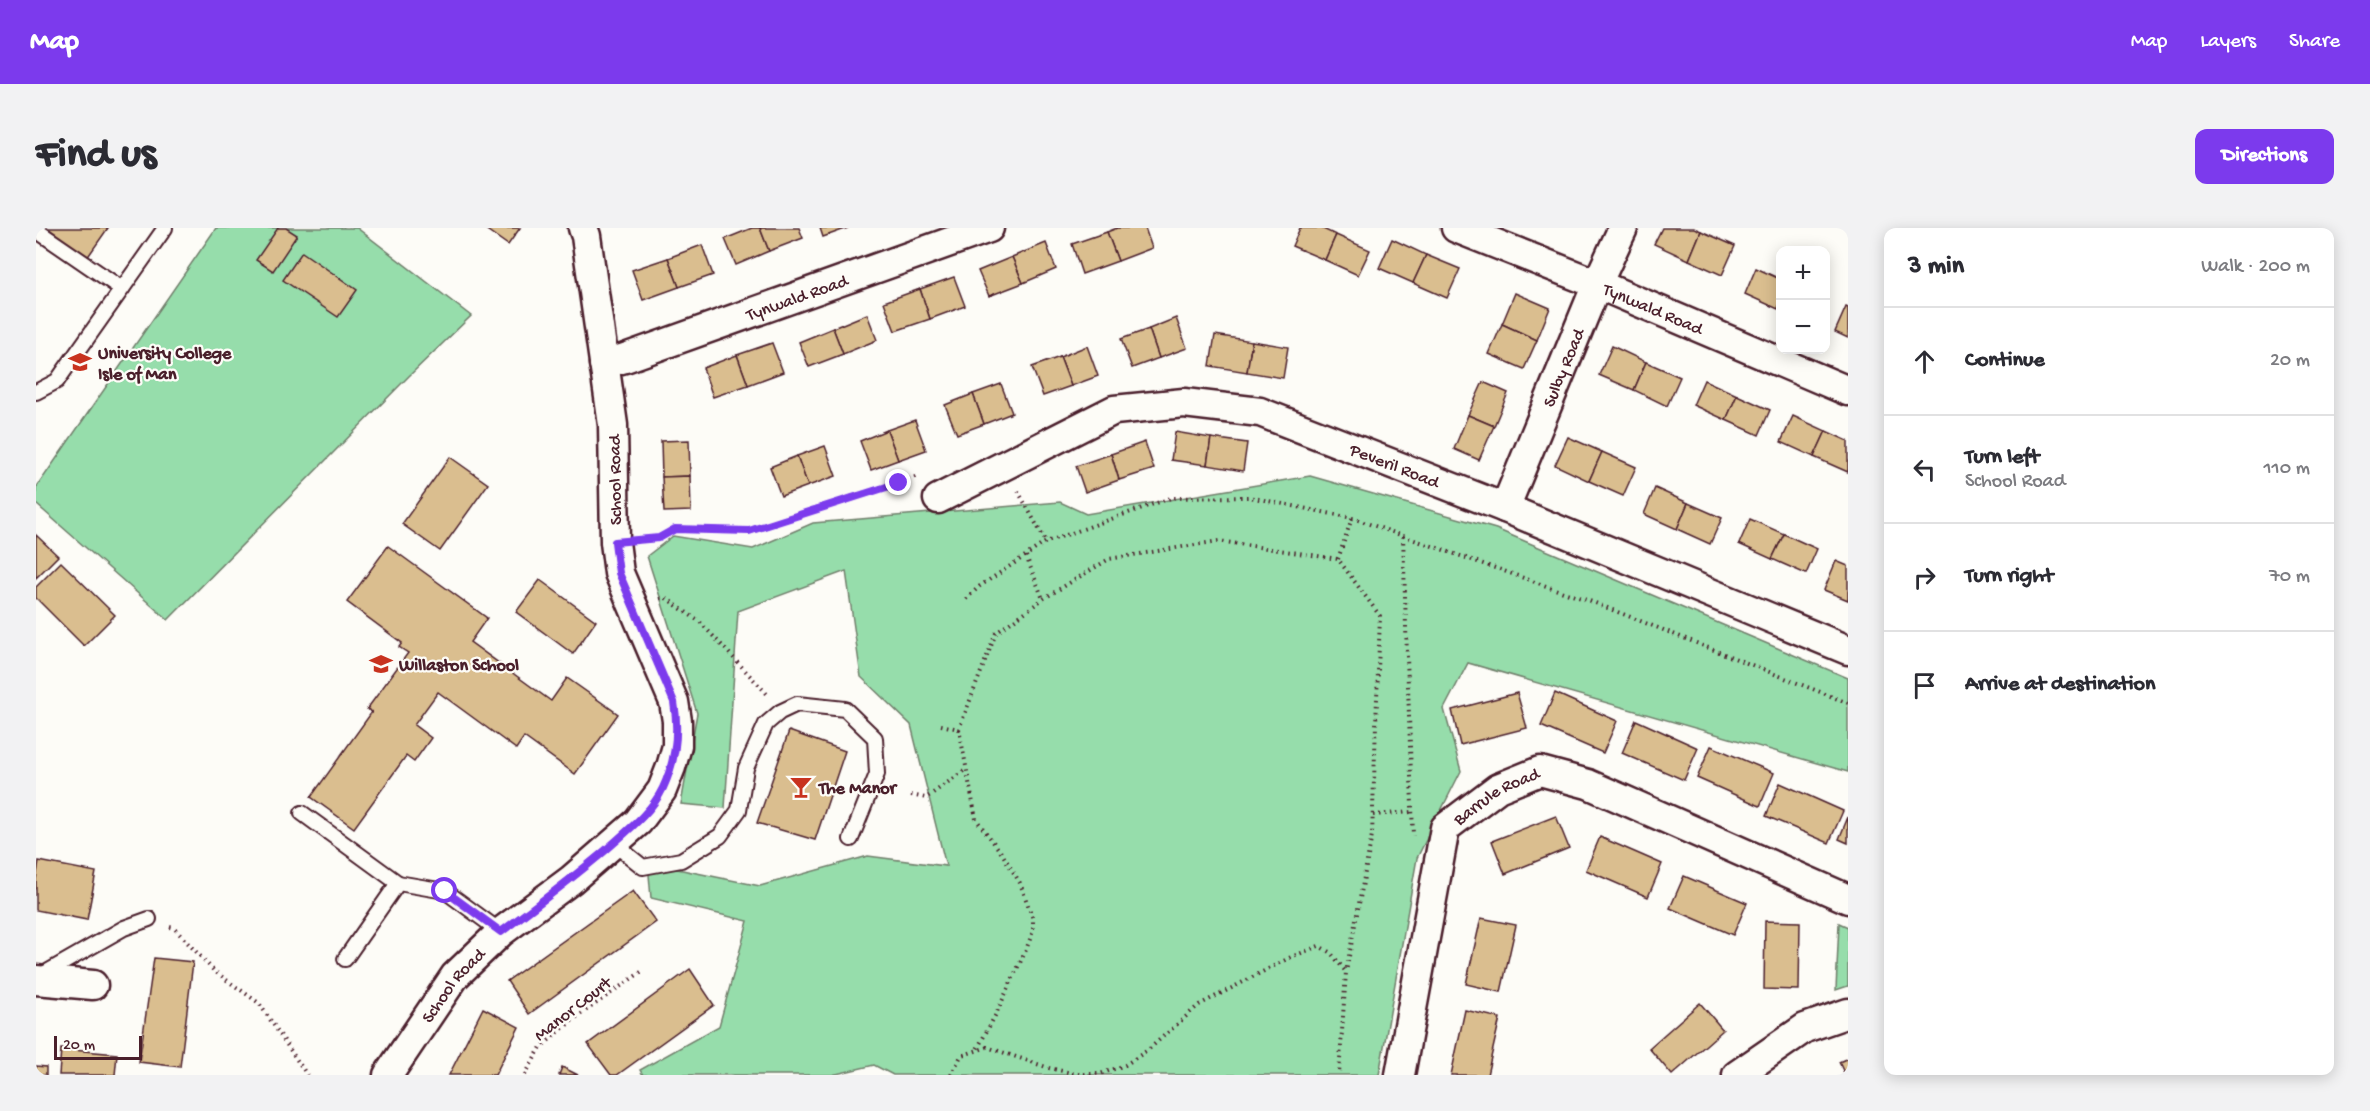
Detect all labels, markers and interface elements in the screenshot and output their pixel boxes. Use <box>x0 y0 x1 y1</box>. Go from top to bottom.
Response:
text: Map <box>30 26 79 59</box>
text: Map <box>2131 30 2167 55</box>
text: Layers <box>2200 30 2256 55</box>
text: Share <box>2289 30 2340 55</box>
button: Directions <box>2195 129 2334 184</box>
text: Find us <box>36 132 156 181</box>
map controls <box>1776 246 1830 354</box>
button: + <box>1776 246 1830 300</box>
text: 3 min <box>1908 252 1964 283</box>
text: Walk · 200 m <box>2201 256 2310 279</box>
street label: Tynwald Road <box>743 271 852 327</box>
street label: Tynwald Road <box>1598 279 1707 341</box>
button: − <box>1776 300 1830 354</box>
street label: Sulby Road <box>1540 325 1591 411</box>
place label: University College Isle of Man <box>98 344 232 386</box>
icon: ahead <box>1908 345 1941 378</box>
text: Continue <box>1965 348 2045 374</box>
school or university icon: University College Isle of Man <box>67 349 93 375</box>
text: 20 m <box>2270 350 2310 373</box>
street label: School Road <box>605 433 628 525</box>
street label: Peveril Road <box>1345 440 1443 495</box>
text: Turn left <box>1965 445 2039 471</box>
icon: left <box>1908 453 1941 486</box>
text: 110 m <box>2264 458 2310 481</box>
route end <box>885 469 911 495</box>
text: School Road <box>1965 471 2065 494</box>
icon: right <box>1908 561 1941 594</box>
text: Turn right <box>1965 564 2053 590</box>
text: 70 m <box>2269 566 2310 589</box>
school or university icon: Willaston School <box>368 651 394 677</box>
place label: Willaston School <box>398 656 519 677</box>
icon: arrive <box>1908 669 1941 702</box>
text: Arrive at destination <box>1965 672 2155 698</box>
street label: Barrule Road <box>1449 764 1544 832</box>
bar icon: The Manor <box>788 774 814 800</box>
place label: The Manor <box>817 779 899 800</box>
route start <box>431 877 457 903</box>
street label: School Road <box>418 944 492 1028</box>
street label: Manor Court <box>531 972 618 1047</box>
scale bar <box>54 1033 142 1060</box>
text: 20 m <box>63 1037 95 1056</box>

